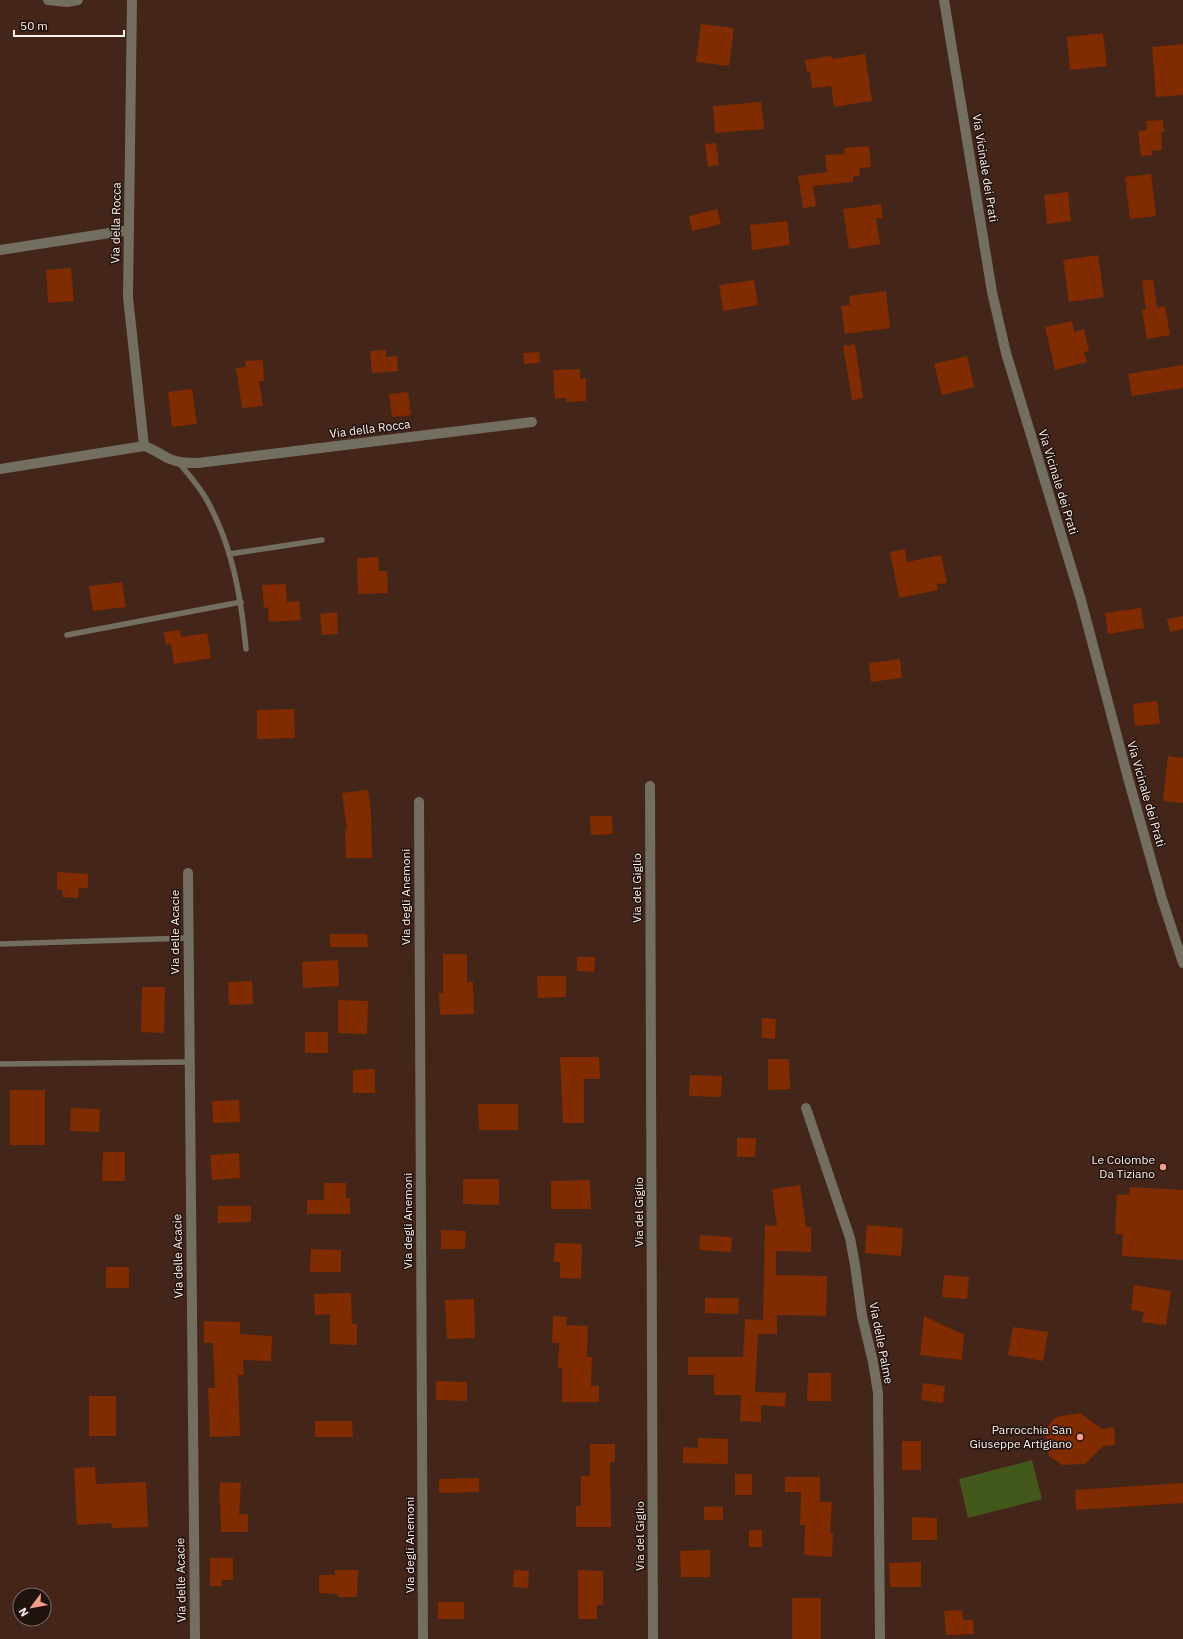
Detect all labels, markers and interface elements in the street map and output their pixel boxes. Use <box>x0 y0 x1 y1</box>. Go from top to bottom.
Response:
scale bar <box>14 12 124 38</box>
text: 50 m <box>20 18 48 33</box>
street label: Via Vicinale dei Prati <box>970 113 1001 223</box>
street label: Via della Rocca <box>107 182 124 264</box>
street label: Via della Rocca <box>329 416 412 441</box>
street label: Via Vicinale dei Prati <box>1035 427 1082 536</box>
street label: Via Vicinale dei Prati <box>1124 739 1169 848</box>
street label: Via degli Anemoni <box>398 849 413 945</box>
street label: Via del Giglio <box>629 853 644 923</box>
street label: Via delle Acacie <box>167 889 182 974</box>
place label: Le Colombe Da Tiziano <box>1092 1152 1155 1181</box>
marker: Le Colombe Da Tiziano <box>1158 1162 1168 1172</box>
street label: Via degli Anemoni <box>400 1173 415 1269</box>
street label: Via del Giglio <box>631 1177 646 1247</box>
street label: Via delle Acacie <box>169 1213 186 1299</box>
street label: Via delle Palme <box>866 1301 897 1385</box>
place label: Parrocchia San Giuseppe Artigiano <box>969 1422 1072 1451</box>
marker: Parrocchia San Giuseppe Artigiano <box>1075 1432 1085 1442</box>
street label: Via degli Anemoni <box>402 1497 417 1593</box>
street label: Via del Giglio <box>632 1501 647 1571</box>
street label: Via delle Acacie <box>172 1537 189 1623</box>
north arrow <box>12 1587 52 1627</box>
text: N <box>15 1605 32 1619</box>

